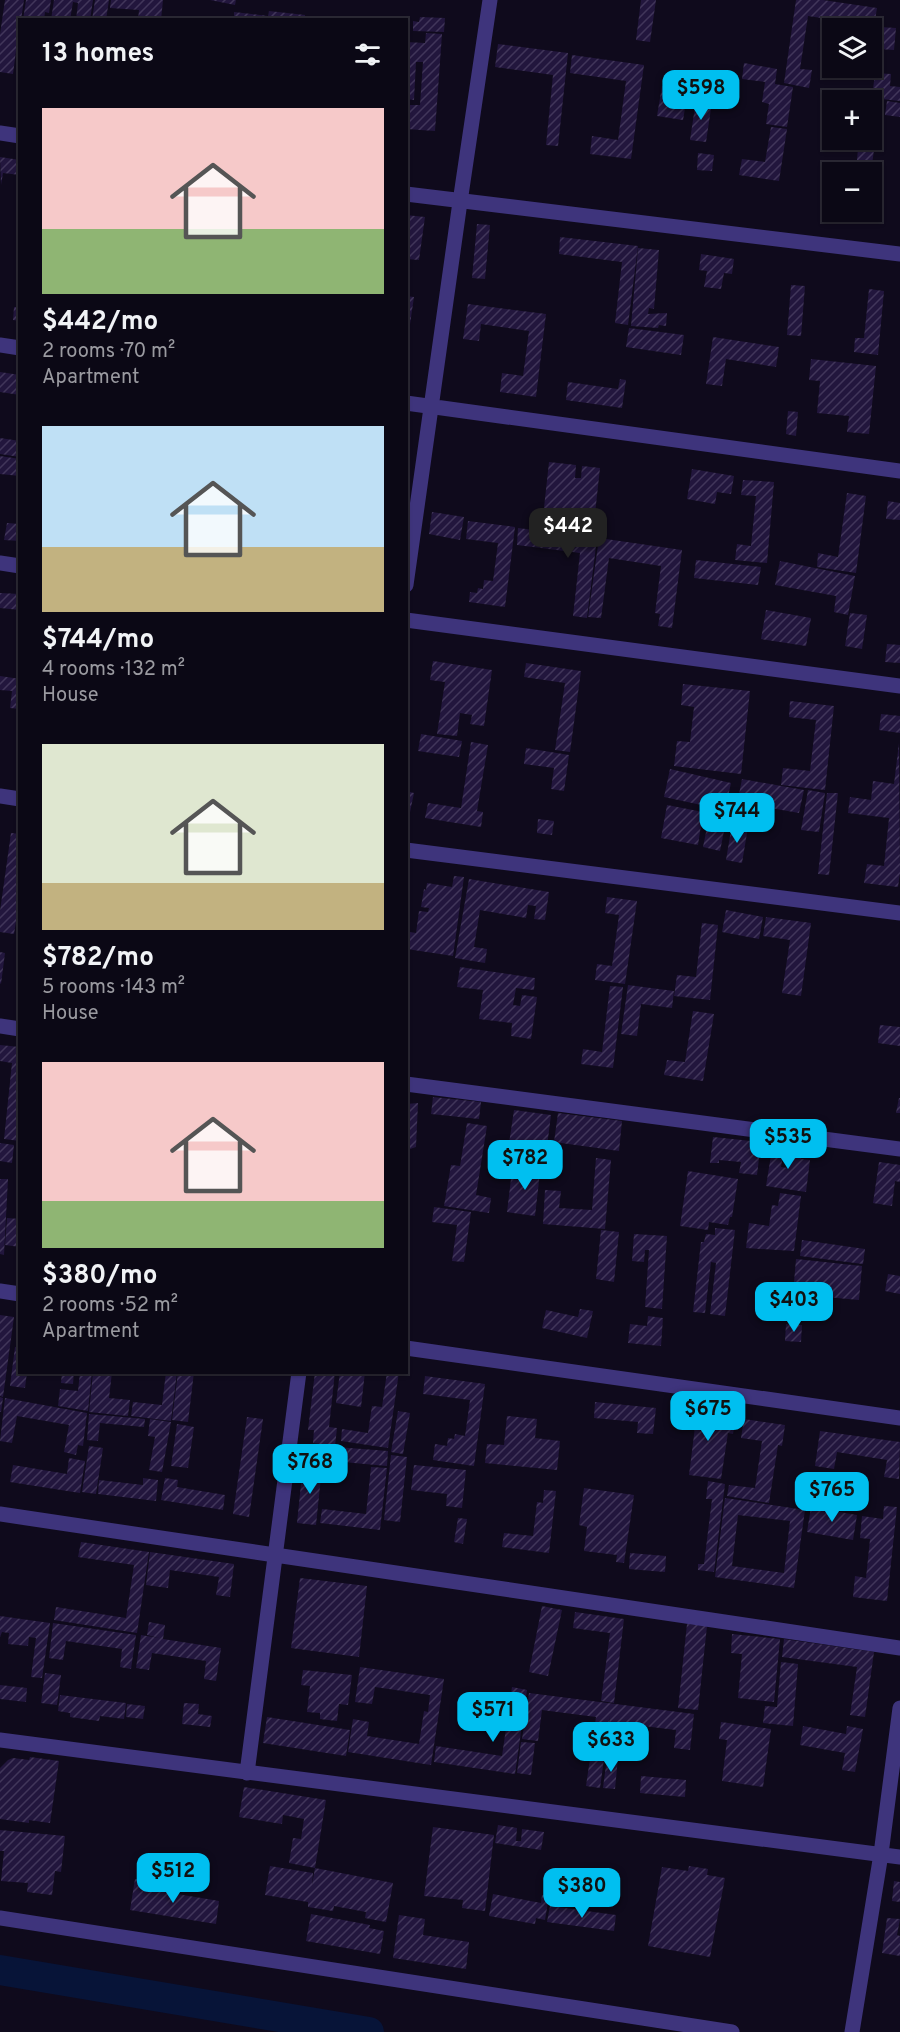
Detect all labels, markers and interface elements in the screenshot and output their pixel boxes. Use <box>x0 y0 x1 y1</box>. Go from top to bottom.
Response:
map controls <box>822 18 882 222</box>
button: layers <box>822 18 882 78</box>
text: 13 homes <box>42 38 154 71</box>
icon: filters <box>351 38 384 71</box>
pin: $598 <box>665 70 737 121</box>
text: $598 <box>676 76 726 102</box>
button: + <box>822 90 882 150</box>
icon: home <box>159 147 267 255</box>
button: − <box>822 162 882 222</box>
text: $442/mo <box>42 306 158 339</box>
text: 2 rooms · 70 m² <box>42 339 175 365</box>
text: Apartment <box>42 365 140 391</box>
icon: home <box>159 465 267 573</box>
pin: $442 <box>532 508 604 559</box>
text: $442 <box>543 514 593 540</box>
text: $744/mo <box>42 624 154 657</box>
text: 4 rooms · 132 m² <box>42 657 185 683</box>
text: House <box>42 683 98 709</box>
icon: home <box>159 783 267 891</box>
pin: $744 <box>701 793 773 844</box>
text: $744 <box>714 799 760 825</box>
text: $782/mo <box>42 942 154 975</box>
text: 5 rooms · 143 m² <box>42 975 185 1001</box>
text: House <box>42 1001 98 1027</box>
icon: home <box>159 1101 267 1209</box>
pin: $535 <box>752 1119 824 1170</box>
text: $535 <box>764 1125 812 1151</box>
pin: $782 <box>489 1140 561 1191</box>
text: $782 <box>502 1146 548 1172</box>
text: $380/mo <box>42 1260 158 1293</box>
pin: $403 <box>758 1282 830 1333</box>
text: $403 <box>769 1288 819 1314</box>
text: 2 rooms · 52 m² <box>42 1293 178 1319</box>
text: Apartment <box>42 1319 140 1345</box>
pin: $675 <box>672 1391 744 1442</box>
text: $675 <box>684 1397 732 1423</box>
pin: $768 <box>274 1444 346 1495</box>
text: $768 <box>287 1450 333 1476</box>
pin: $765 <box>796 1472 868 1523</box>
text: $765 <box>809 1478 855 1504</box>
pin: $571 <box>457 1692 529 1743</box>
text: $571 <box>471 1698 515 1724</box>
pin: $633 <box>575 1722 647 1773</box>
text: $633 <box>587 1728 635 1754</box>
pin: $512 <box>137 1853 209 1904</box>
text: $512 <box>151 1859 195 1885</box>
pin: $380 <box>546 1868 618 1919</box>
text: $380 <box>557 1874 607 1900</box>

